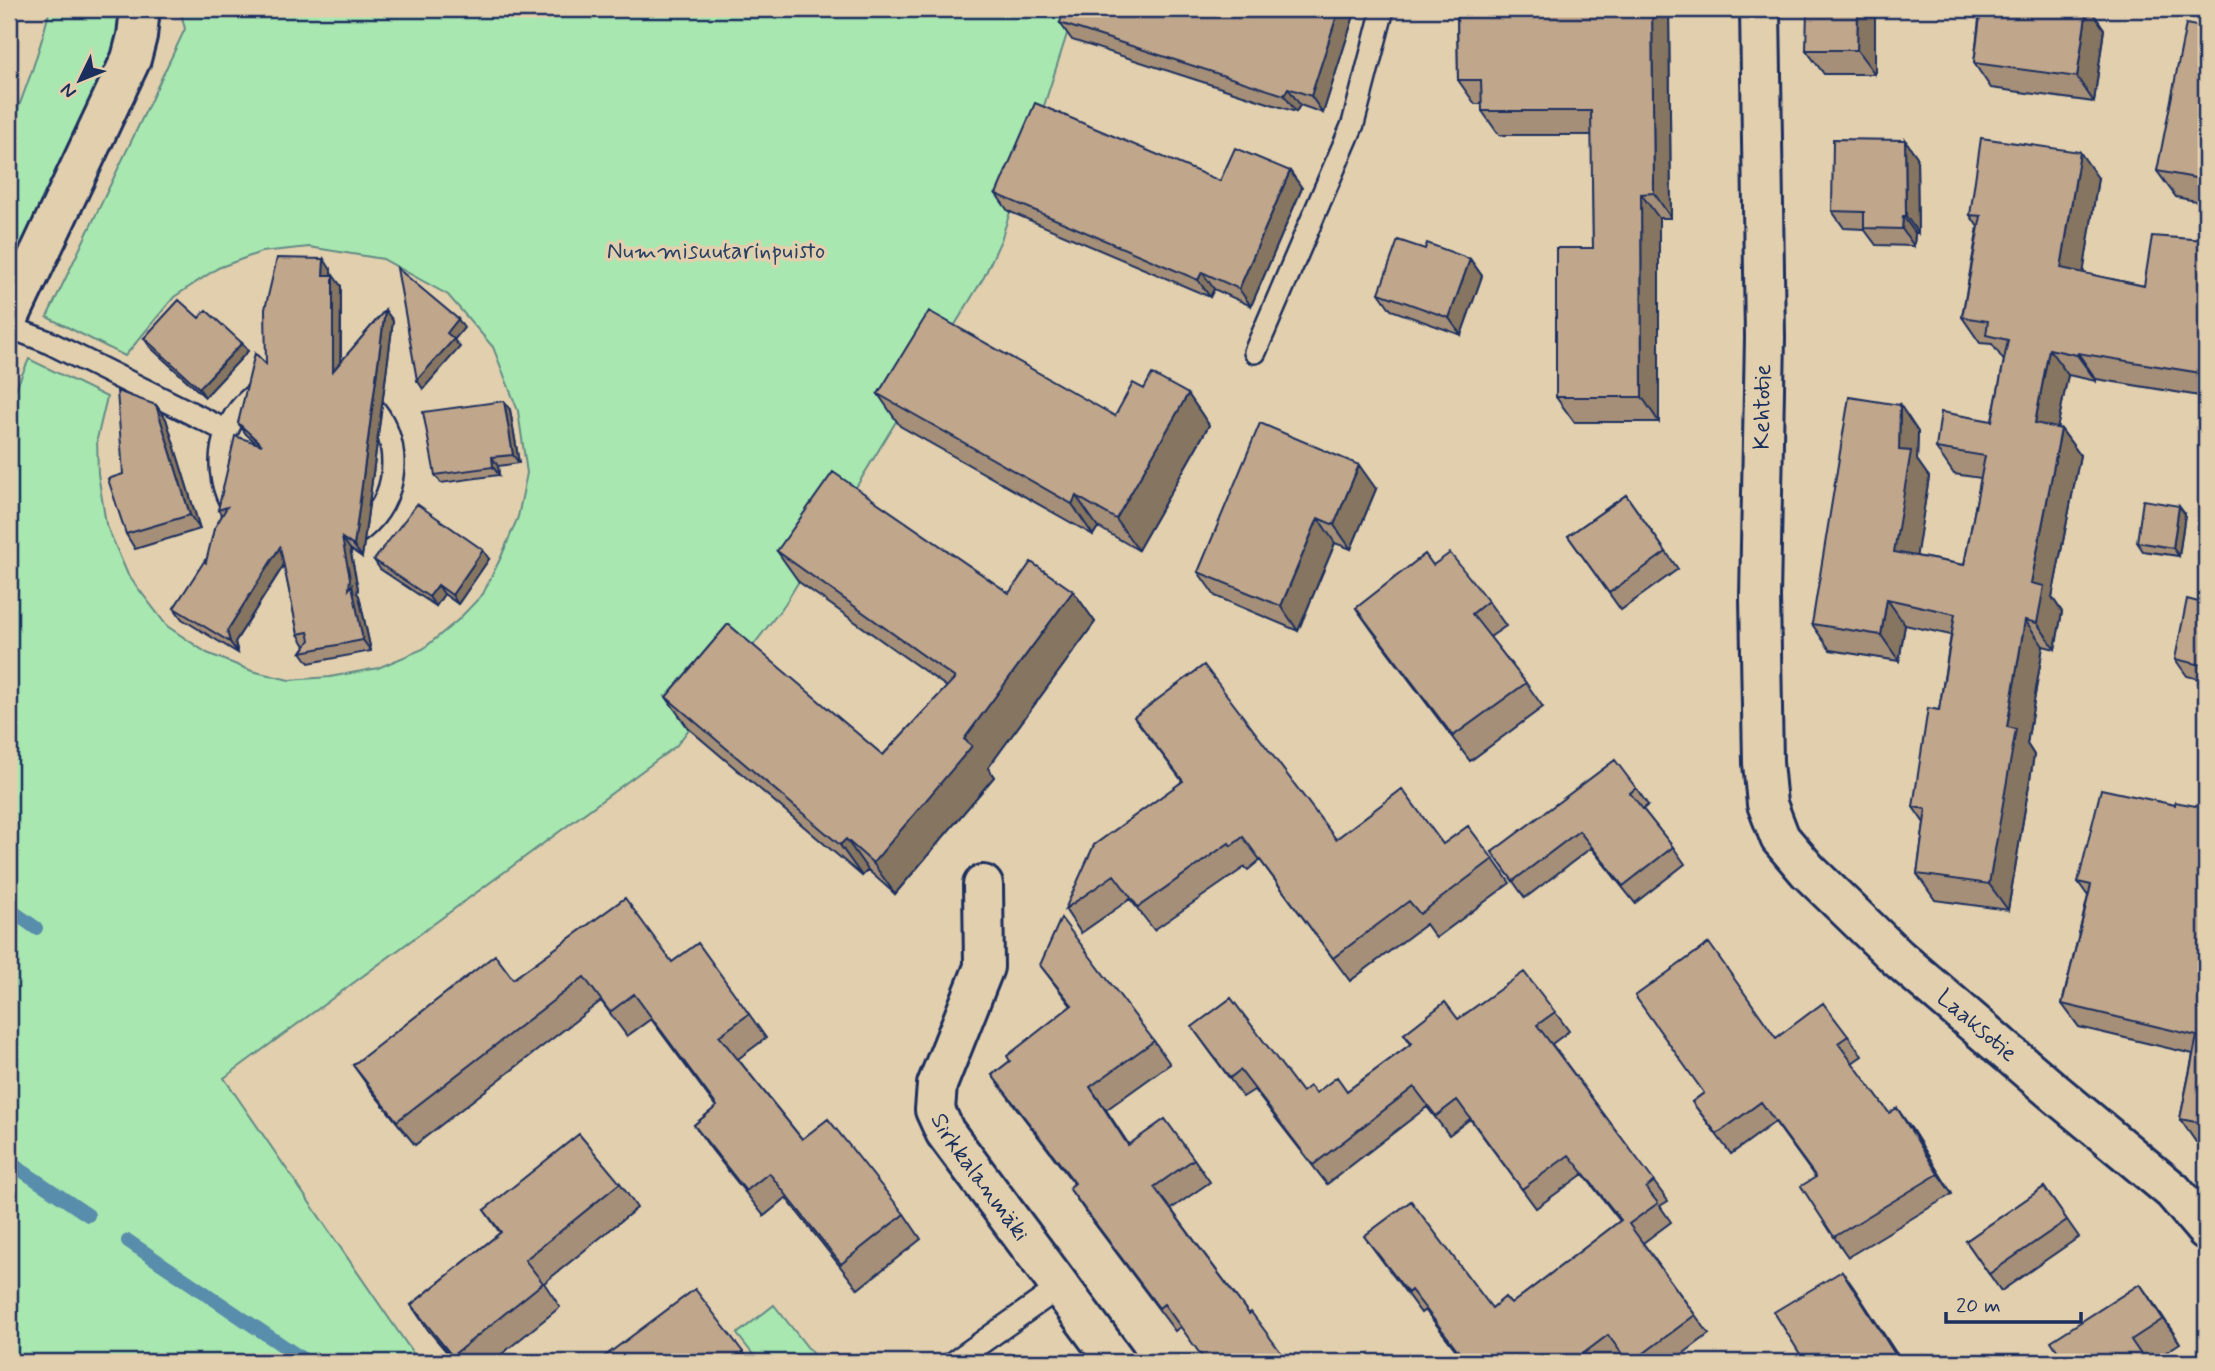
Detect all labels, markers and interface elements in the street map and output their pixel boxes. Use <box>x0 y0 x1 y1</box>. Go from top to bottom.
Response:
north arrow <box>46 46 116 116</box>
text: N <box>55 77 82 104</box>
park label: Nummisuutarinpuisto <box>607 236 825 267</box>
street label: Kehtotie <box>1747 364 1779 450</box>
street label: Laaksotie <box>1930 982 2024 1069</box>
street label: Sirkkalanmäki <box>923 1108 1037 1248</box>
scale bar <box>1946 1280 2080 1324</box>
text: 20 m <box>1956 1292 2001 1320</box>

